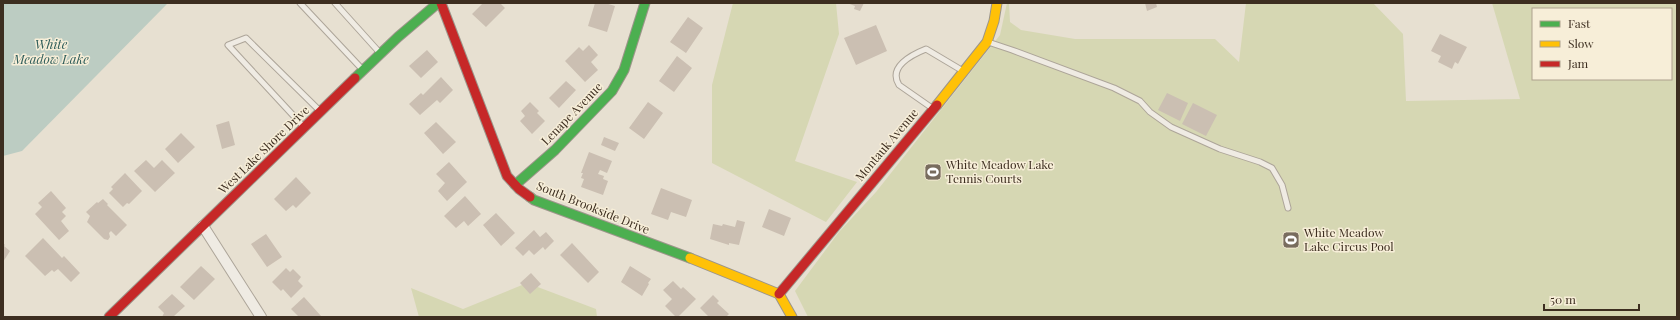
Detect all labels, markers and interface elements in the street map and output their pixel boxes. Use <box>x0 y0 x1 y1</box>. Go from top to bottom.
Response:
legend <box>1532 8 1672 80</box>
text: Fast <box>1568 15 1591 31</box>
water label: White Meadow Lake <box>12 35 89 67</box>
text: Slow <box>1568 35 1594 51</box>
text: Jam <box>1567 55 1589 71</box>
street label: Lenape Avenue <box>537 78 605 148</box>
street label: West Lake Shore Drive <box>214 102 312 198</box>
street label: Montauk Avenue <box>851 105 921 184</box>
place label: White Meadow Lake Tennis Courts <box>945 156 1054 186</box>
sports icon: White Meadow Lake Tennis Courts <box>923 162 943 182</box>
street label: South Brookside Drive <box>534 177 652 237</box>
place label: White Meadow Lake Circus Pool <box>1303 224 1394 254</box>
sports icon: White Meadow Lake Circus Pool <box>1281 230 1301 250</box>
scale bar <box>1544 286 1639 312</box>
text: 50 m <box>1550 291 1576 307</box>

